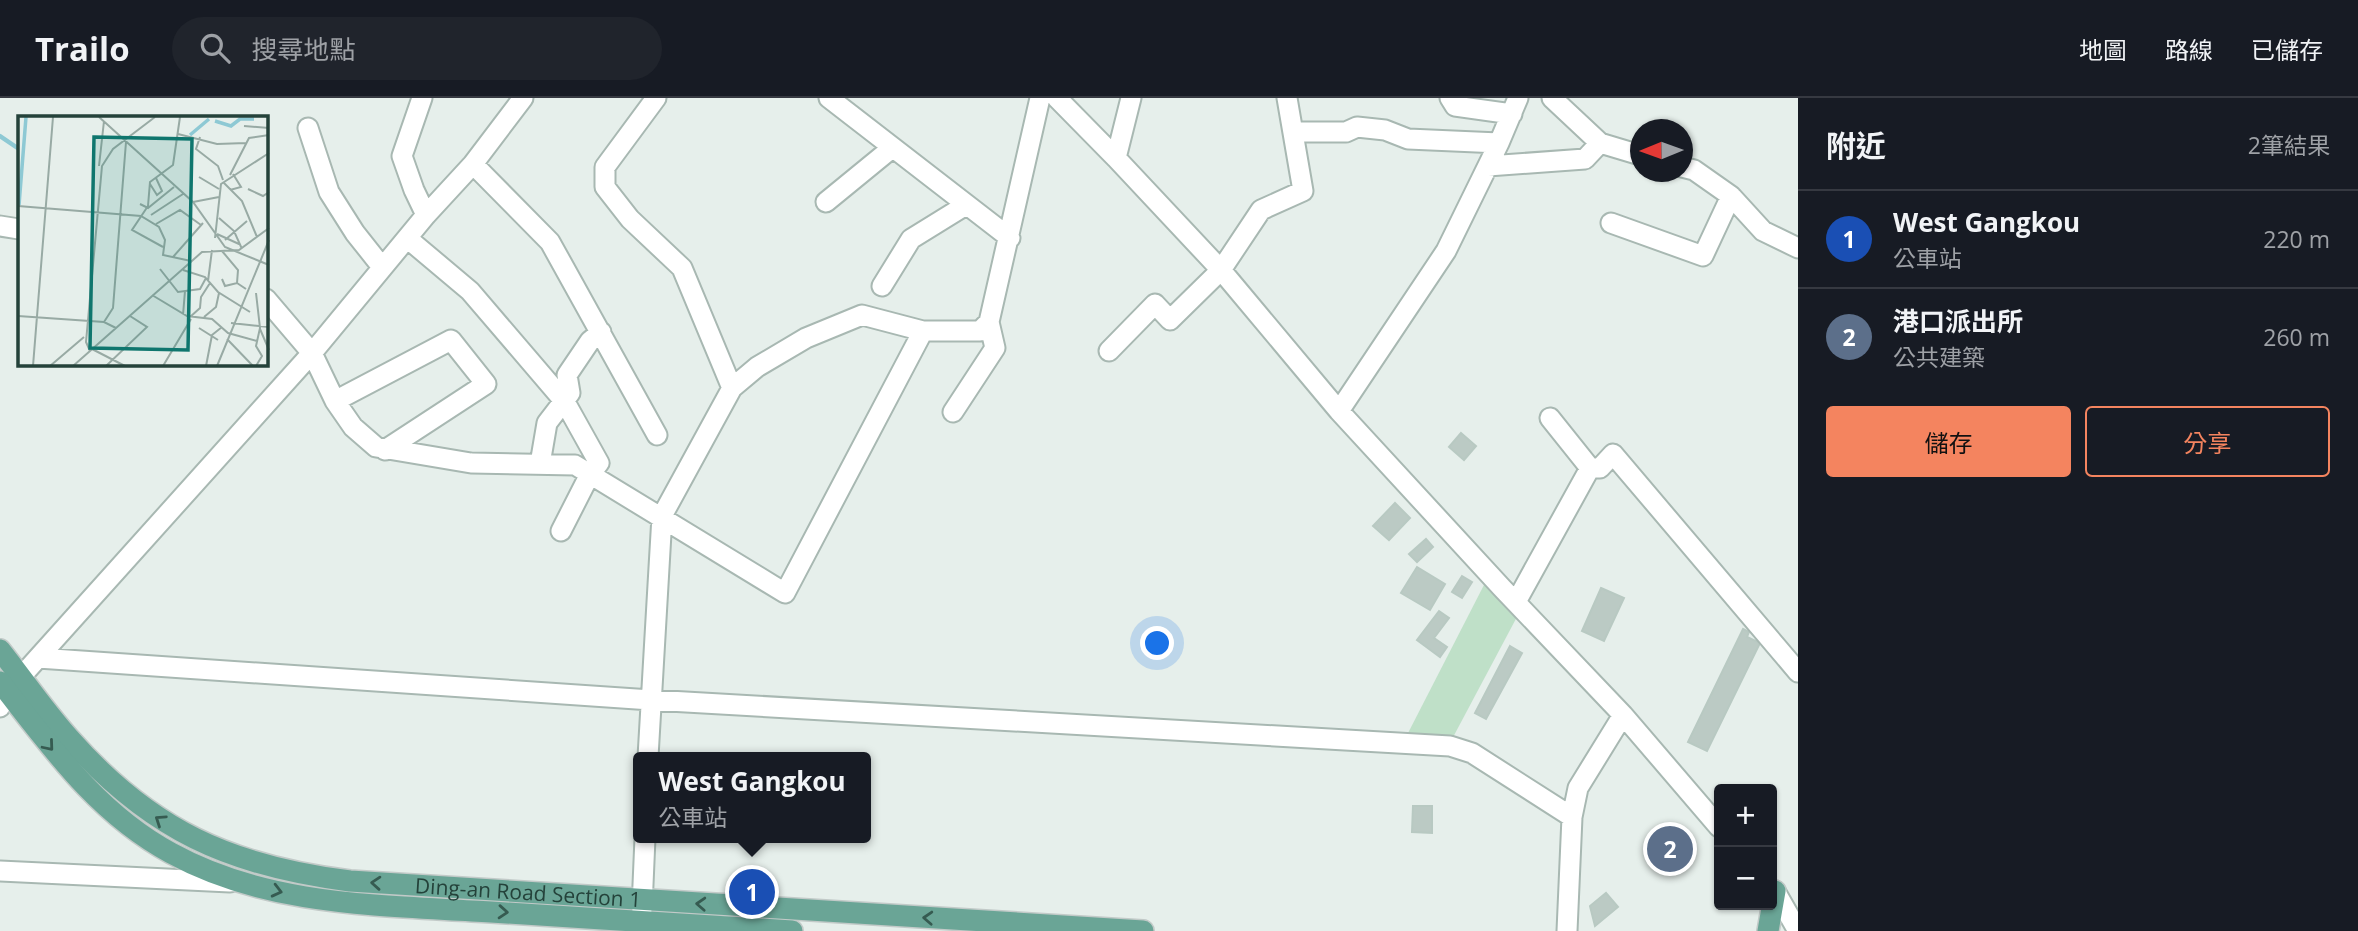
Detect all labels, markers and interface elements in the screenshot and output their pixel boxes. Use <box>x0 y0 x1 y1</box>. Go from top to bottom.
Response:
search box <box>172 17 662 80</box>
text: Trailo <box>35 26 130 71</box>
icon: search <box>196 29 234 67</box>
text: 搜尋地點 <box>252 31 356 67</box>
text: 地圖 <box>2079 33 2127 66</box>
text: 路線 <box>2165 33 2213 66</box>
text: 已儲存 <box>2251 33 2323 66</box>
inset map <box>18 116 268 366</box>
north arrow <box>1630 119 1693 182</box>
text: 附近 <box>1826 125 1886 166</box>
text: 2筆結果 <box>2248 129 2330 161</box>
text: West Gangkou <box>1893 204 2080 240</box>
text: 1 <box>1842 223 1856 255</box>
text: 220 m <box>2263 223 2330 255</box>
text: 公車站 <box>1893 242 1962 274</box>
text: 港口派出所 <box>1893 303 2023 339</box>
text: 2 <box>1842 321 1856 353</box>
text: 260 m <box>2263 321 2330 353</box>
text: 公共建築 <box>1893 341 1985 373</box>
button: 儲存 <box>1826 406 2071 477</box>
button: 分享 <box>2085 406 2330 477</box>
your location <box>1140 626 1174 660</box>
one-way arrow <box>41 737 53 750</box>
popup <box>633 752 871 843</box>
text: West Gangkou <box>658 763 846 799</box>
map controls <box>1714 784 1777 910</box>
button: + <box>1714 784 1777 847</box>
text: 公車站 <box>658 801 727 833</box>
one-way arrow <box>155 815 168 828</box>
pin: 2 <box>1647 823 1693 875</box>
button: − <box>1714 847 1777 910</box>
pin: 1 <box>729 866 775 918</box>
street label: Ding-an Road Section 1 <box>414 871 642 913</box>
one-way arrow <box>371 876 382 891</box>
one-way arrow <box>271 883 283 897</box>
one-way arrow <box>695 897 706 912</box>
one-way arrow <box>498 905 509 920</box>
one-way arrow <box>923 911 934 926</box>

